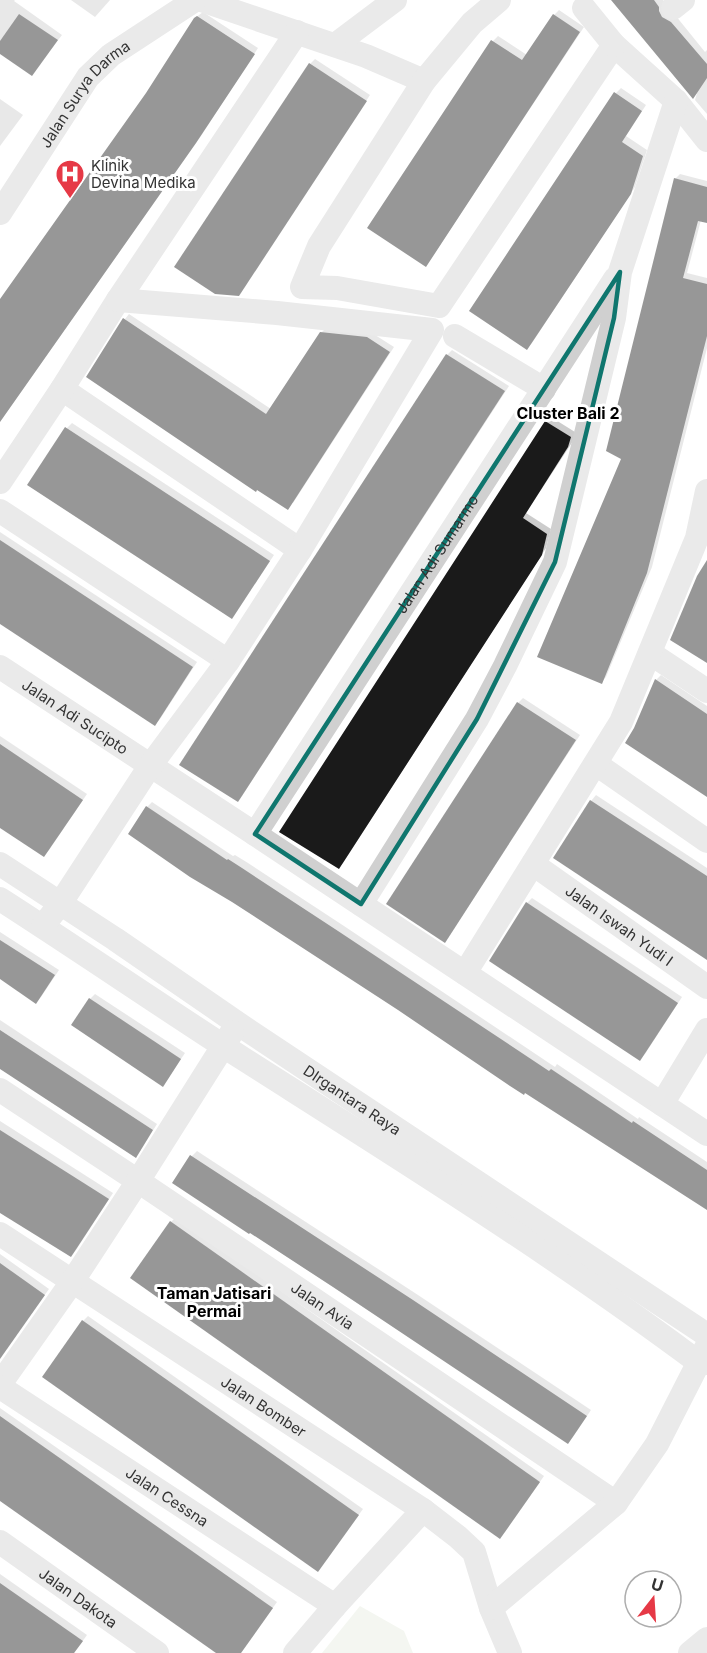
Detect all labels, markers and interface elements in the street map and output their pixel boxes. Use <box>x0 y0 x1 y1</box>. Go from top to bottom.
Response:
street label: Jalan Surya Darma <box>35 36 133 151</box>
place label: Klinik Devina Medika <box>91 156 196 192</box>
hospital icon: Klinik Devina Medika <box>54 158 86 200</box>
district label: Cluster Bali 2 <box>516 403 620 423</box>
street label: Jalan Adi Sumarmo <box>391 491 482 617</box>
street label: Jalan Adi Sucipto <box>19 675 132 758</box>
street label: Jalan Iswah Yudi I <box>562 881 677 970</box>
street label: DIrgantara Raya <box>300 1060 405 1139</box>
street label: Jalan Avia <box>288 1277 358 1333</box>
district label: Taman Jatisari Permai <box>157 1283 271 1321</box>
street label: Jalan Bomber <box>218 1371 310 1441</box>
street label: Jalan Cessna <box>122 1462 212 1530</box>
street label: Jalan Dakota <box>35 1563 121 1632</box>
north arrow <box>623 1569 683 1629</box>
text: U <box>649 1573 666 1596</box>

